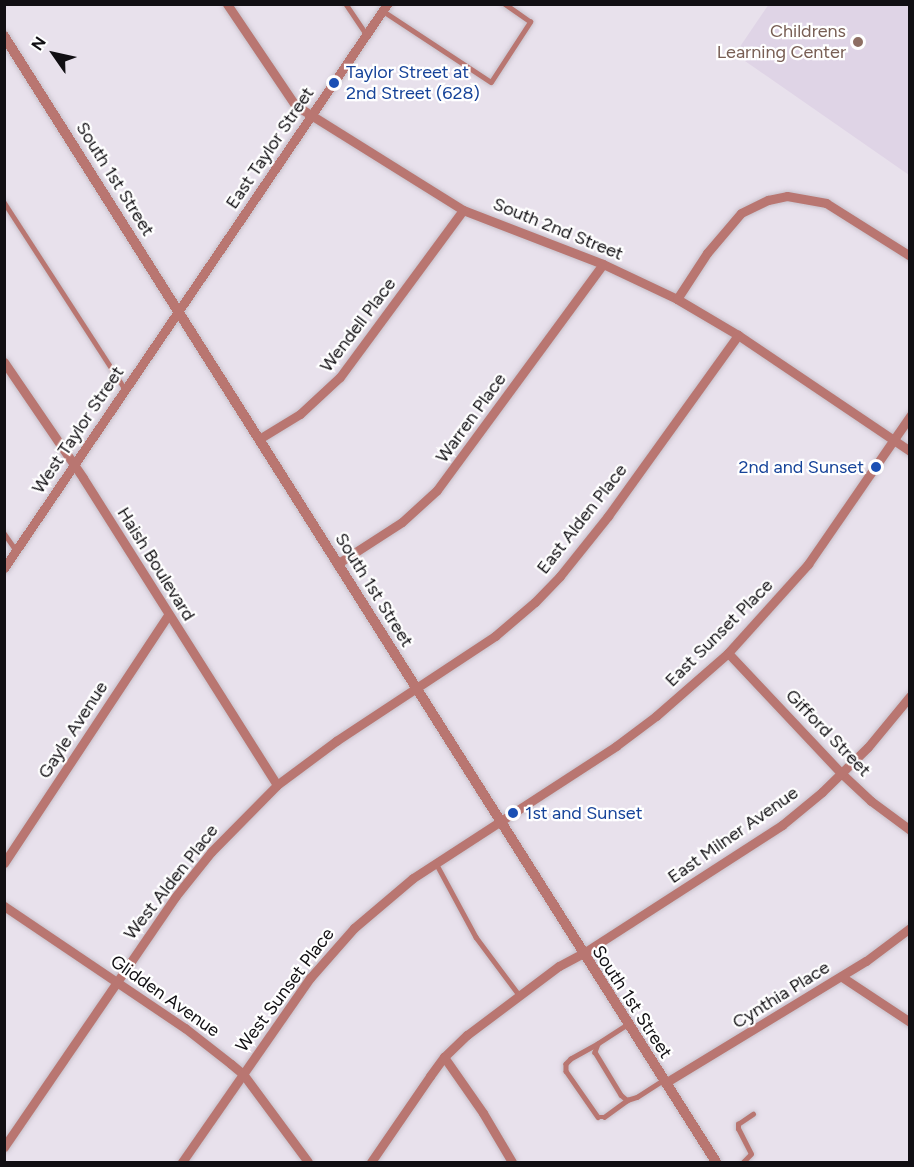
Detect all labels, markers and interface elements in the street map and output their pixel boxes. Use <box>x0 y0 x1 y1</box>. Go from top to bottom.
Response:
place label: Childrens Learning Center <box>717 21 846 63</box>
north arrow <box>24 24 84 84</box>
text: N <box>27 33 50 54</box>
marker: Childrens Learning Center <box>851 35 865 49</box>
place label: Taylor Street at 2nd Street (628) <box>346 62 480 104</box>
marker: Taylor Street at 2nd Street (628) <box>327 76 341 90</box>
street label: East Taylor Street <box>221 83 319 213</box>
street label: South 1st Street <box>71 118 159 240</box>
street label: South 2nd Street <box>490 193 626 265</box>
street label: Wendell Place <box>316 274 400 376</box>
street label: West Taylor Street <box>27 362 129 498</box>
street label: Warren Place <box>431 369 511 467</box>
place label: 2nd and Sunset <box>739 456 864 478</box>
street label: East Alden Place <box>532 460 632 578</box>
marker: 2nd and Sunset <box>869 460 883 474</box>
street label: Haish Boulevard <box>112 503 200 625</box>
street label: South 1st Street <box>330 529 418 651</box>
street label: East Sunset Place <box>661 575 777 691</box>
street label: Gayle Avenue <box>34 677 112 783</box>
street label: Gifford Street <box>781 685 875 781</box>
street label: East Milner Avenue <box>664 782 802 888</box>
place label: 1st and Sunset <box>525 802 642 824</box>
marker: 1st and Sunset <box>506 806 520 820</box>
street label: West Alden Place <box>119 820 223 944</box>
street label: West Sunset Place <box>231 924 339 1056</box>
street label: South 1st Street <box>587 941 677 1063</box>
street label: Glidden Avenue <box>106 950 224 1042</box>
street label: Cynthia Place <box>729 957 833 1033</box>

